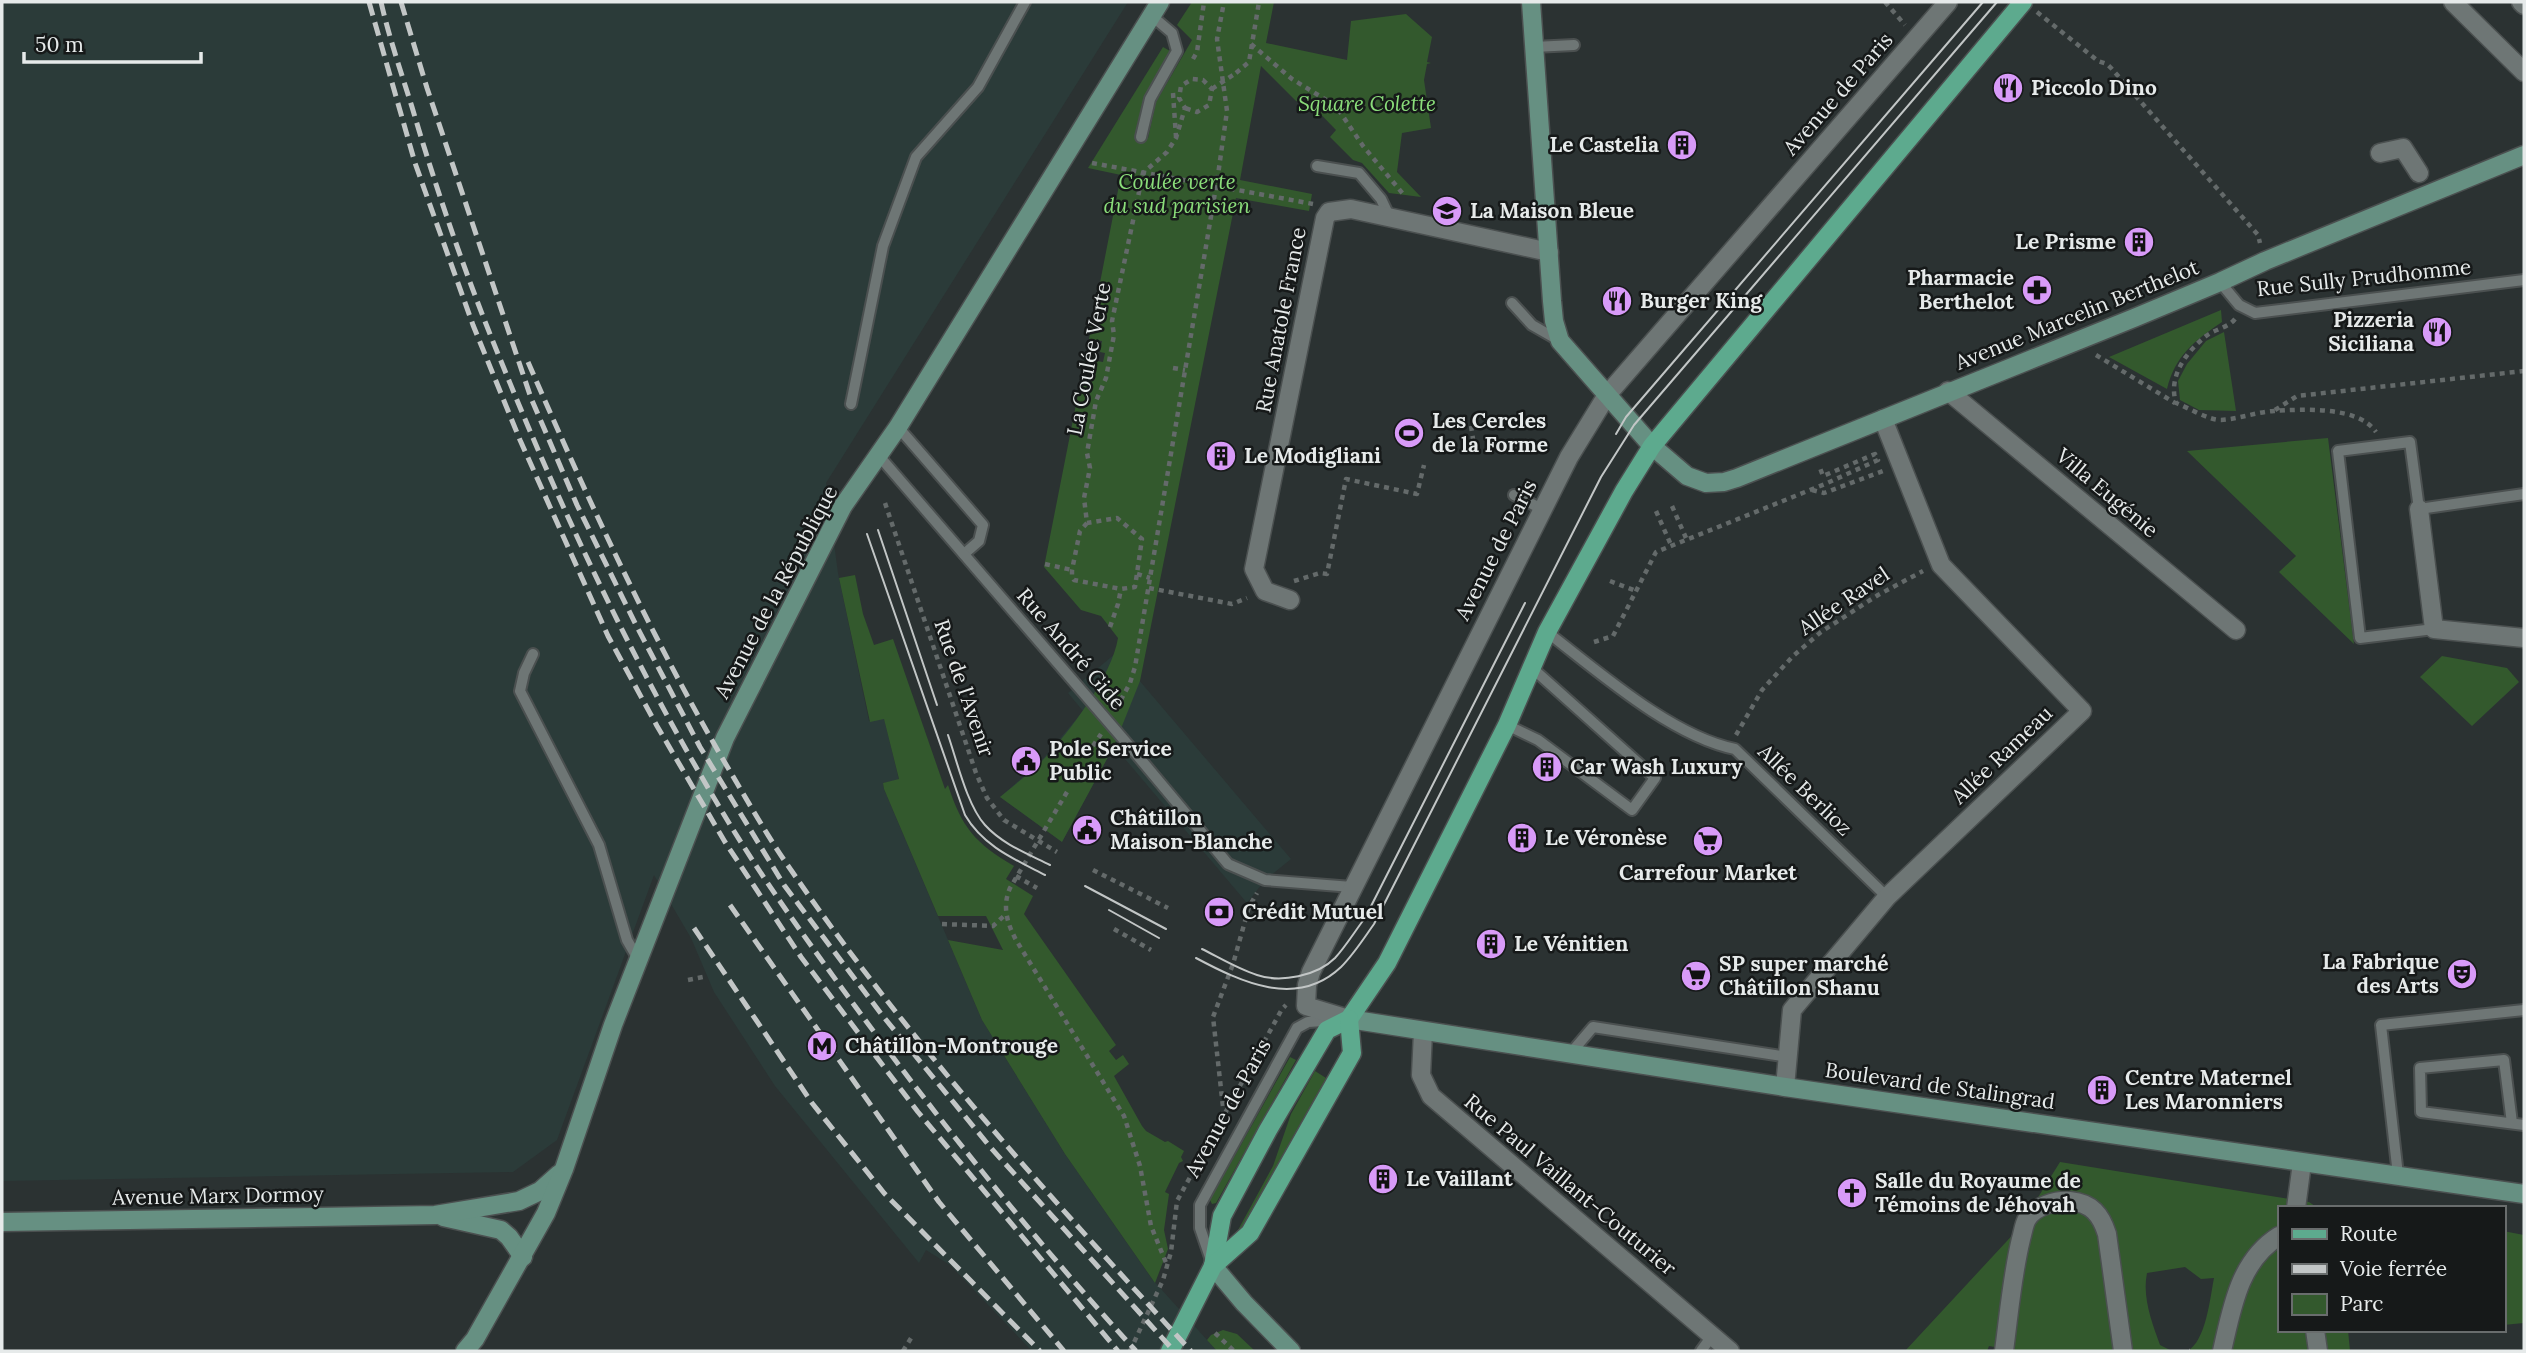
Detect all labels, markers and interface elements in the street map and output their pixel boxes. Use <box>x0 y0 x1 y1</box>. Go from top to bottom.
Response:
scale bar <box>24 21 201 65</box>
street label: Avenue de Paris <box>1776 27 1898 162</box>
text: 50 m <box>35 31 84 58</box>
restaurant icon: Piccolo Dino <box>1991 71 2025 105</box>
place label: Piccolo Dino <box>2031 74 2157 101</box>
park label: Square Colette <box>1298 90 1436 117</box>
building icon: Le Castelia <box>1665 128 1699 162</box>
place label: Le Castelia <box>1549 131 1659 158</box>
park label: Coulée verte du sud parisien <box>1104 168 1250 219</box>
school or university icon: La Maison Bleue <box>1430 194 1464 228</box>
place label: La Maison Bleue <box>1470 197 1634 224</box>
street label: Rue Anatole France <box>1249 225 1312 415</box>
building icon: Le Prisme <box>2122 225 2156 259</box>
place label: Le Prisme <box>2015 228 2116 255</box>
street label: Avenue Marcelin Berthelot <box>1950 253 2203 376</box>
street label: Rue Sully Prudhomme <box>2255 253 2473 302</box>
place label: Pharmacie Berthelot <box>1907 264 2014 315</box>
pharmacy icon: Pharmacie Berthelot <box>2020 273 2054 307</box>
street label: La Coulée Verte <box>1060 280 1117 438</box>
restaurant icon: Burger King <box>1600 284 1634 318</box>
place label: Burger King <box>1640 287 1763 314</box>
place label: Pizzeria Siciliana <box>2328 306 2414 357</box>
restaurant icon: Pizzeria Siciliana <box>2420 315 2454 349</box>
place label: Les Cercles de la Forme <box>1432 407 1548 458</box>
sports icon: Les Cercles de la Forme <box>1392 416 1426 450</box>
building icon: Le Modigliani <box>1204 439 1238 473</box>
street label: Villa Eugénie <box>2050 441 2164 543</box>
place label: Le Modigliani <box>1244 442 1381 469</box>
street label: Avenue de Paris <box>1448 475 1543 626</box>
street label: Avenue de la République <box>707 480 843 704</box>
street label: Allée Ravel <box>1792 560 1894 641</box>
street label: Rue André Gide <box>1011 582 1132 715</box>
street label: Rue de l'Avenir <box>928 616 1001 760</box>
street label: Allée Rameau <box>1945 700 2058 810</box>
place label: Pole Service Public <box>1049 735 1172 786</box>
street label: Allée Berlioz <box>1752 737 1858 841</box>
public building icon: Pole Service Public <box>1009 744 1043 778</box>
building icon: Car Wash Luxury <box>1530 750 1564 784</box>
place label: Car Wash Luxury <box>1570 753 1743 780</box>
place label: Châtillon Maison-Blanche <box>1110 804 1273 855</box>
public building icon: Châtillon Maison-Blanche <box>1070 813 1104 847</box>
building icon: Le Véronèse <box>1505 821 1539 855</box>
place label: Le Véronèse <box>1545 824 1667 851</box>
supermarket icon: Carrefour Market <box>1691 824 1725 858</box>
place label: Carrefour Market <box>1619 859 1797 886</box>
bank icon: Crédit Mutuel <box>1202 895 1236 929</box>
place label: Crédit Mutuel <box>1242 898 1384 925</box>
building icon: Le Vénitien <box>1474 927 1508 961</box>
place label: Le Vénitien <box>1514 930 1628 957</box>
place label: La Fabrique des Arts <box>2322 948 2439 999</box>
place label: SP super marché Châtillon Shanu <box>1719 950 1889 1001</box>
theatre icon: La Fabrique des Arts <box>2445 957 2479 991</box>
supermarket icon: SP super marché Châtillon Shanu <box>1679 959 1713 993</box>
metro station icon: Châtillon-Montrouge <box>805 1029 839 1063</box>
place label: Châtillon-Montrouge <box>845 1032 1058 1059</box>
street label: Avenue de Paris <box>1178 1034 1277 1183</box>
street label: Boulevard de Stalingrad <box>1823 1056 2057 1115</box>
place label: Centre Maternel Les Maronniers <box>2125 1064 2292 1115</box>
building icon: Centre Maternel Les Maronniers <box>2085 1073 2119 1107</box>
street label: Rue Paul Vaillant-Couturier <box>1459 1088 1682 1281</box>
building icon: Le Vaillant <box>1366 1162 1400 1196</box>
place label: Le Vaillant <box>1406 1165 1513 1192</box>
place label: Salle du Royaume de Témoins de Jéhovah <box>1875 1167 2081 1218</box>
church icon: Salle du Royaume de Témoins de Jéhovah <box>1835 1176 1869 1210</box>
street label: Avenue Marx Dormoy <box>111 1180 324 1211</box>
legend <box>2278 1206 2505 1332</box>
text: Route <box>2340 1220 2397 1247</box>
text: Voie ferrée <box>2339 1255 2447 1282</box>
text: Parc <box>2340 1290 2384 1317</box>

